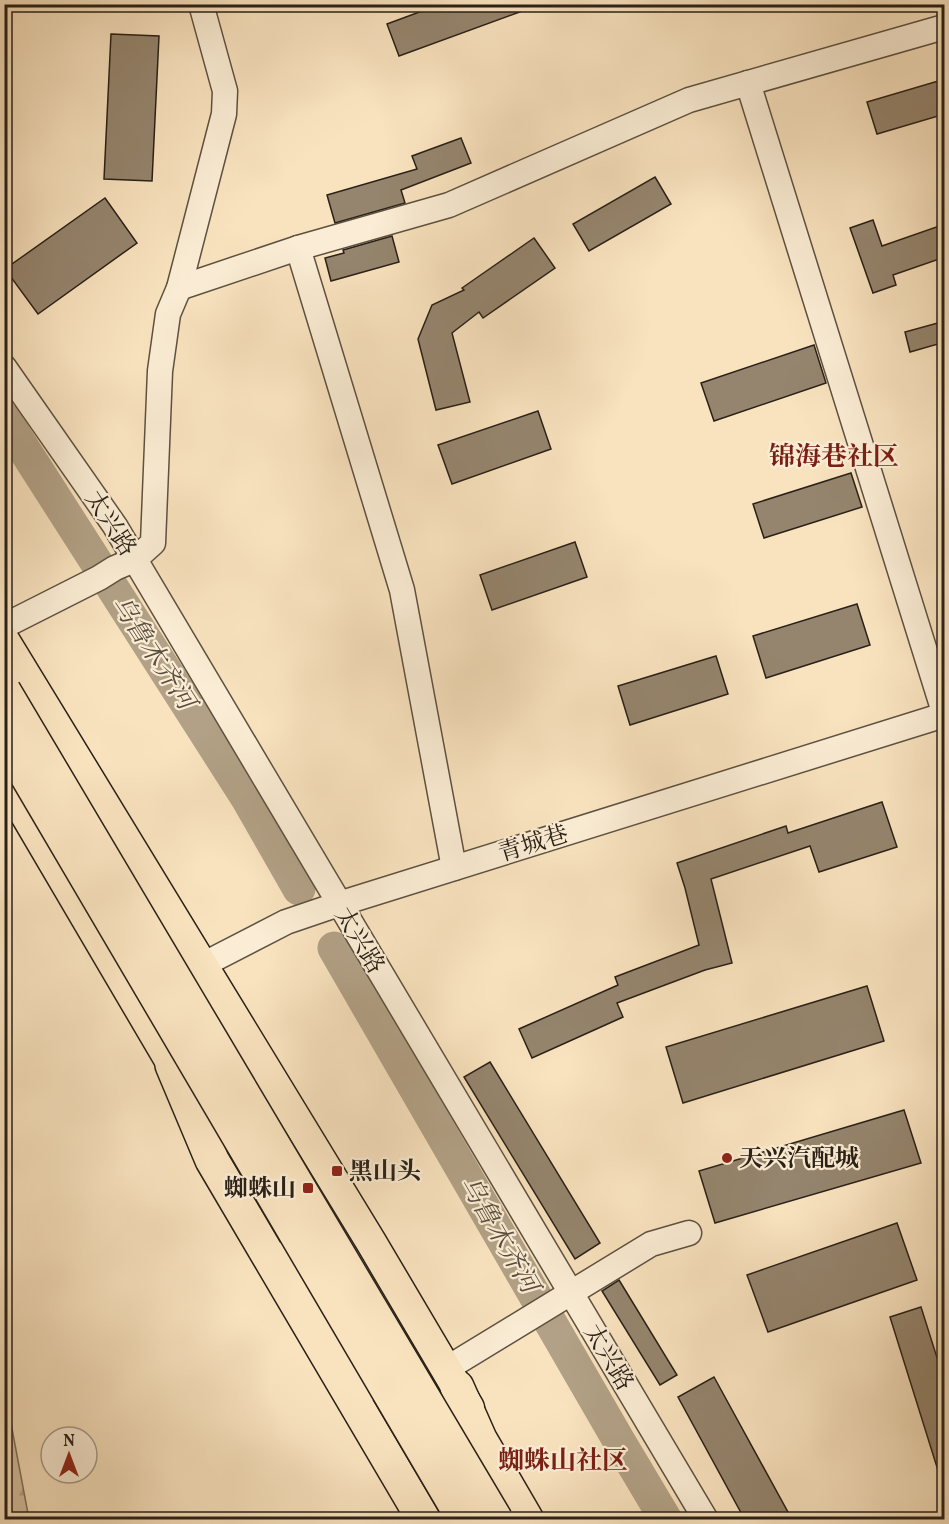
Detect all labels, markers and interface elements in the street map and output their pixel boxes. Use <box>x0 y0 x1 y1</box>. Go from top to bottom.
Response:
district label: 锦海巷社区 <box>769 440 899 476</box>
street label: 太兴路 <box>75 485 143 564</box>
water label: 乌鲁木齐河 <box>102 589 205 721</box>
street label: 青城巷 <box>494 818 573 872</box>
street label: 太兴路 <box>325 901 391 981</box>
place label: 天兴汽配城 <box>739 1143 859 1177</box>
marker: 天兴汽配城 <box>720 1151 734 1165</box>
place label: 黑山头 <box>349 1156 421 1190</box>
marker: 黑山头 <box>330 1164 344 1178</box>
water label: 乌鲁木齐河 <box>450 1170 548 1304</box>
place label: 蜘蛛山 <box>224 1173 296 1207</box>
marker: 蜘蛛山 <box>301 1181 315 1195</box>
street label: 太兴路 <box>574 1318 640 1398</box>
north arrow <box>39 1425 99 1485</box>
text: N <box>63 1431 75 1453</box>
district label: 蜘蛛山社区 <box>498 1444 628 1480</box>

